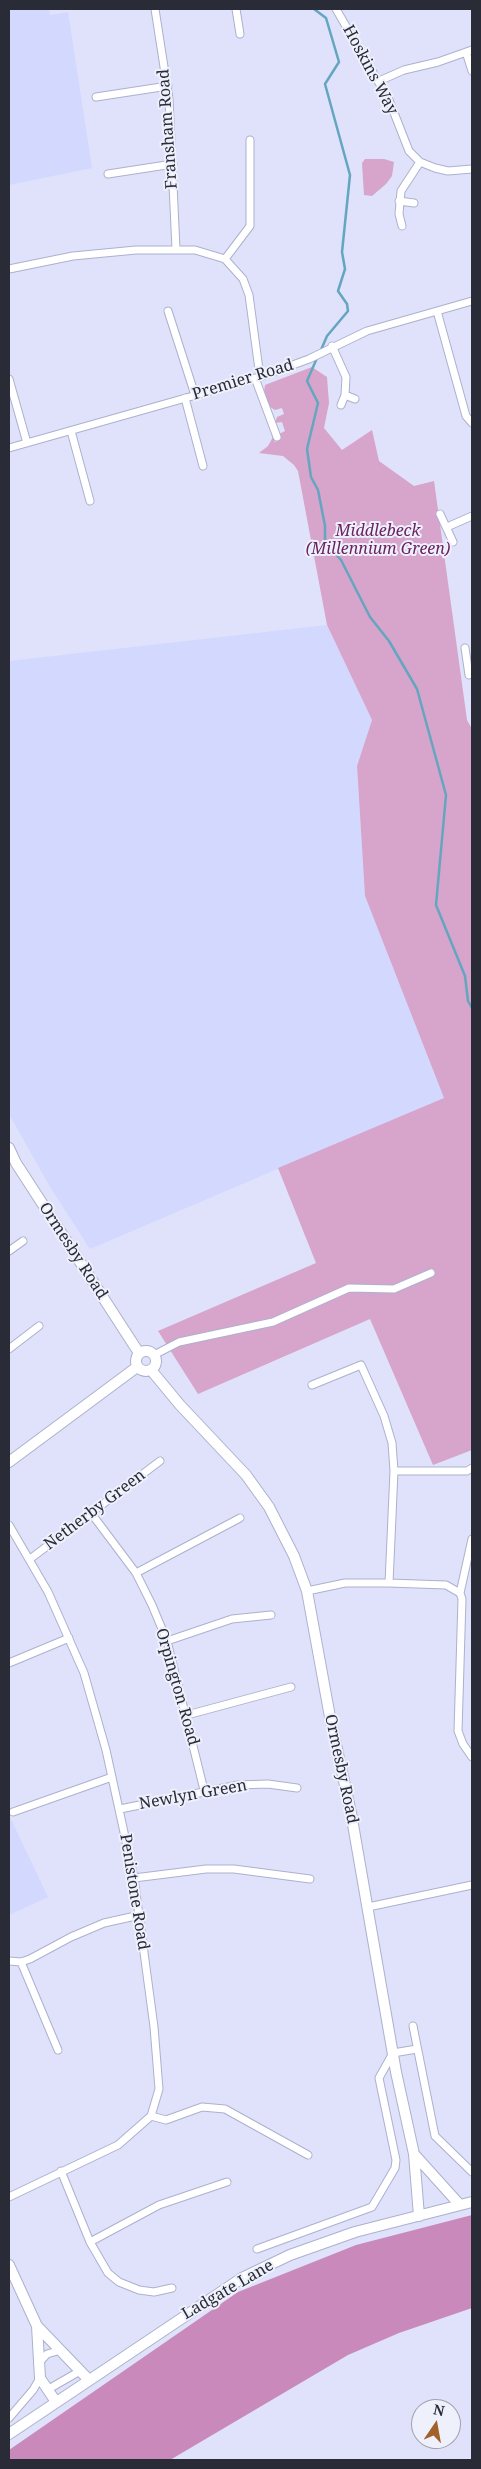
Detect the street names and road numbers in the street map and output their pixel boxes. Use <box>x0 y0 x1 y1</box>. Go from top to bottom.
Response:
street label: Hoskins Way <box>338 22 402 118</box>
street label: Fransham Road <box>154 68 182 190</box>
street label: Premier Road <box>190 355 296 405</box>
street label: Ormesby Road <box>35 1199 111 1303</box>
street label: Netherby Green <box>41 1466 149 1554</box>
street label: Orpington Road <box>151 1626 203 1748</box>
street label: Ormesby Road <box>320 1712 362 1826</box>
street label: Newlyn Green <box>137 1776 249 1814</box>
street label: Penistone Road <box>115 1833 153 1951</box>
street label: Ladgate Lane <box>179 2256 277 2324</box>

